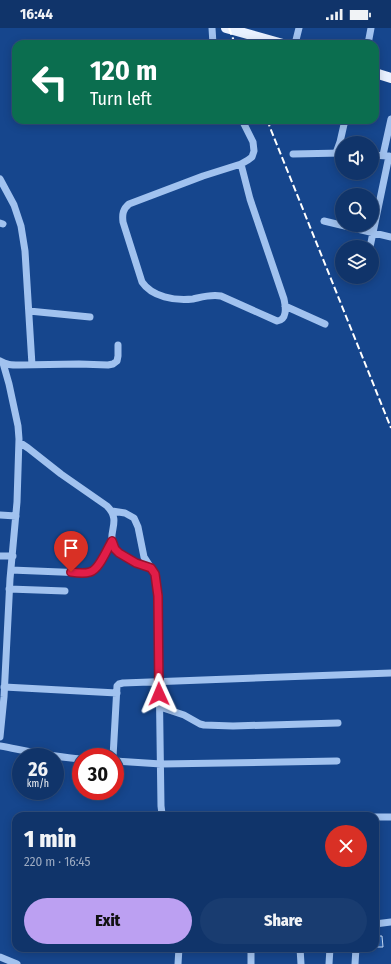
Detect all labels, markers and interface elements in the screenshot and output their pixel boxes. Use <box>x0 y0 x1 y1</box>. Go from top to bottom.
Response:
text: 16:44 <box>20 5 53 23</box>
text: 120 m <box>90 54 157 87</box>
icon: left <box>24 56 76 108</box>
text: Turn left <box>90 88 152 110</box>
map controls <box>335 136 379 284</box>
button: sound <box>335 136 379 180</box>
button: search <box>335 188 379 232</box>
button: layers <box>335 240 379 284</box>
pin <box>54 531 88 572</box>
icon: arrive <box>60 537 82 559</box>
position arrow <box>138 673 180 715</box>
speed limit sign: 30 <box>72 748 124 800</box>
text: 26 <box>28 757 48 781</box>
text: km/h <box>27 778 49 790</box>
text: 1 min <box>24 825 76 853</box>
button: close <box>325 825 367 867</box>
text: 220 m · 16:45 <box>24 854 91 869</box>
button: Exit <box>24 898 192 944</box>
button: Share <box>200 898 367 944</box>

